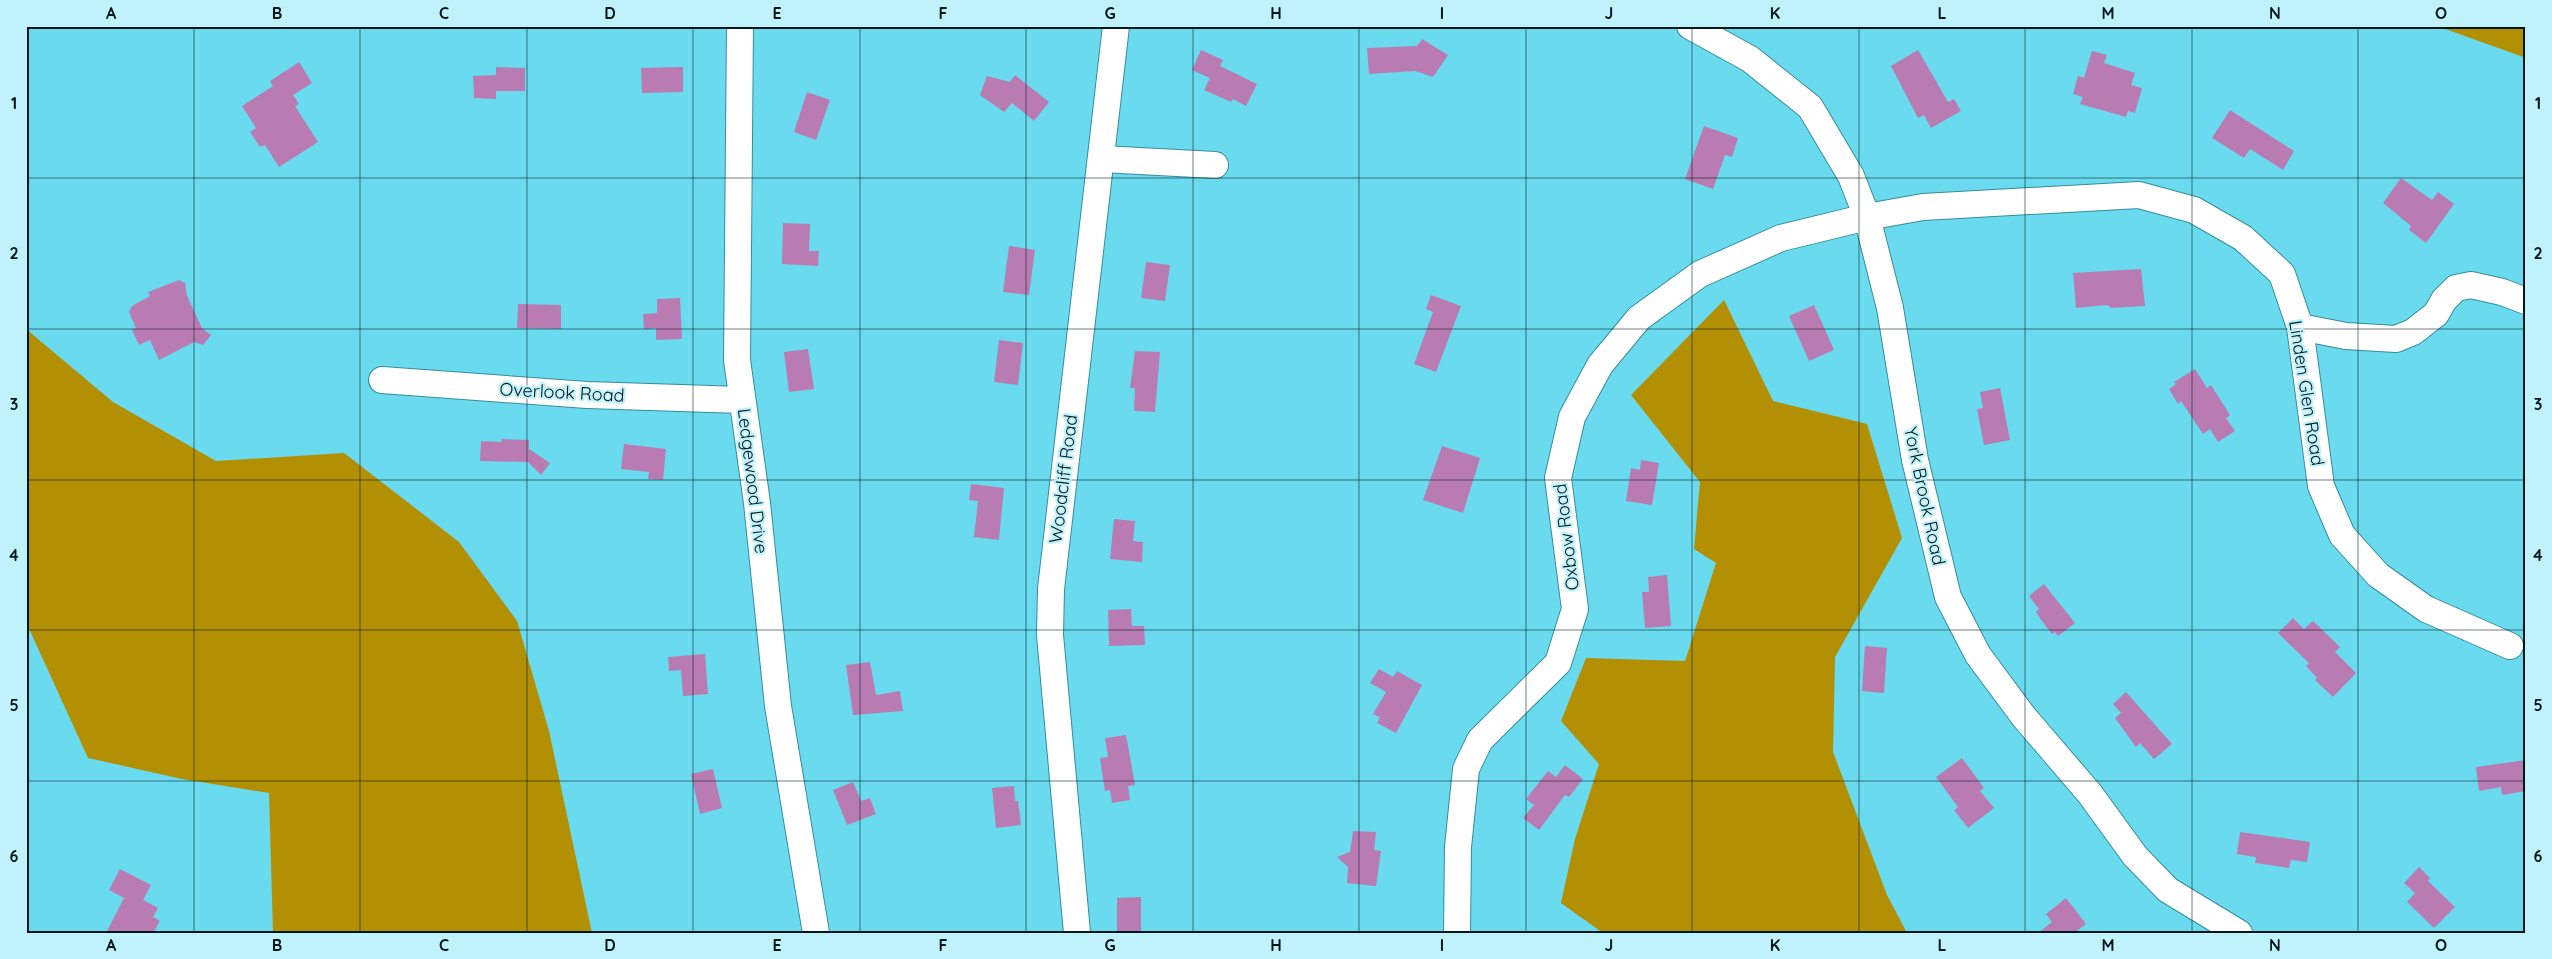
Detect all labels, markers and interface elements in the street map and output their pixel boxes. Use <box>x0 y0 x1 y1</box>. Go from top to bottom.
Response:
text: A <box>106 3 117 23</box>
text: B <box>272 3 282 23</box>
text: C <box>439 3 449 23</box>
text: D <box>604 3 616 23</box>
text: E <box>772 3 782 23</box>
text: F <box>939 3 948 23</box>
text: G <box>1104 3 1116 23</box>
text: H <box>1270 3 1282 23</box>
text: I <box>1440 3 1444 23</box>
text: J <box>1605 3 1613 23</box>
text: K <box>1770 3 1780 23</box>
text: L <box>1938 3 1947 23</box>
text: M <box>2101 3 2115 23</box>
text: N <box>2269 3 2281 23</box>
text: O <box>2435 3 2447 23</box>
text: 1 <box>11 93 17 113</box>
text: 1 <box>2535 93 2541 113</box>
text: 2 <box>9 243 19 263</box>
text: 2 <box>2533 243 2543 263</box>
street label: Linden Glen Road <box>2284 319 2330 467</box>
street label: Overlook Road <box>499 377 625 407</box>
text: 3 <box>10 394 18 414</box>
text: 3 <box>2534 394 2542 414</box>
street label: Ledgewood Drive <box>733 407 773 555</box>
street label: Woodcliff Road <box>1044 413 1082 545</box>
street label: York Brook Road <box>1899 425 1951 567</box>
street label: Oxbow Road <box>1548 482 1584 592</box>
text: 4 <box>9 545 19 565</box>
text: 4 <box>2533 545 2543 565</box>
text: 5 <box>9 695 19 715</box>
text: 5 <box>2533 695 2543 715</box>
text: 6 <box>10 846 19 866</box>
text: 6 <box>2534 846 2543 866</box>
text: A <box>106 935 117 955</box>
text: B <box>272 935 282 955</box>
text: C <box>439 935 449 955</box>
text: D <box>604 935 616 955</box>
text: E <box>772 935 782 955</box>
text: F <box>939 935 948 955</box>
text: G <box>1104 935 1116 955</box>
text: H <box>1270 935 1282 955</box>
text: I <box>1440 935 1444 955</box>
text: J <box>1605 935 1613 955</box>
text: K <box>1770 935 1780 955</box>
text: L <box>1938 935 1947 955</box>
text: M <box>2101 935 2115 955</box>
text: N <box>2269 935 2281 955</box>
text: O <box>2435 935 2447 955</box>

